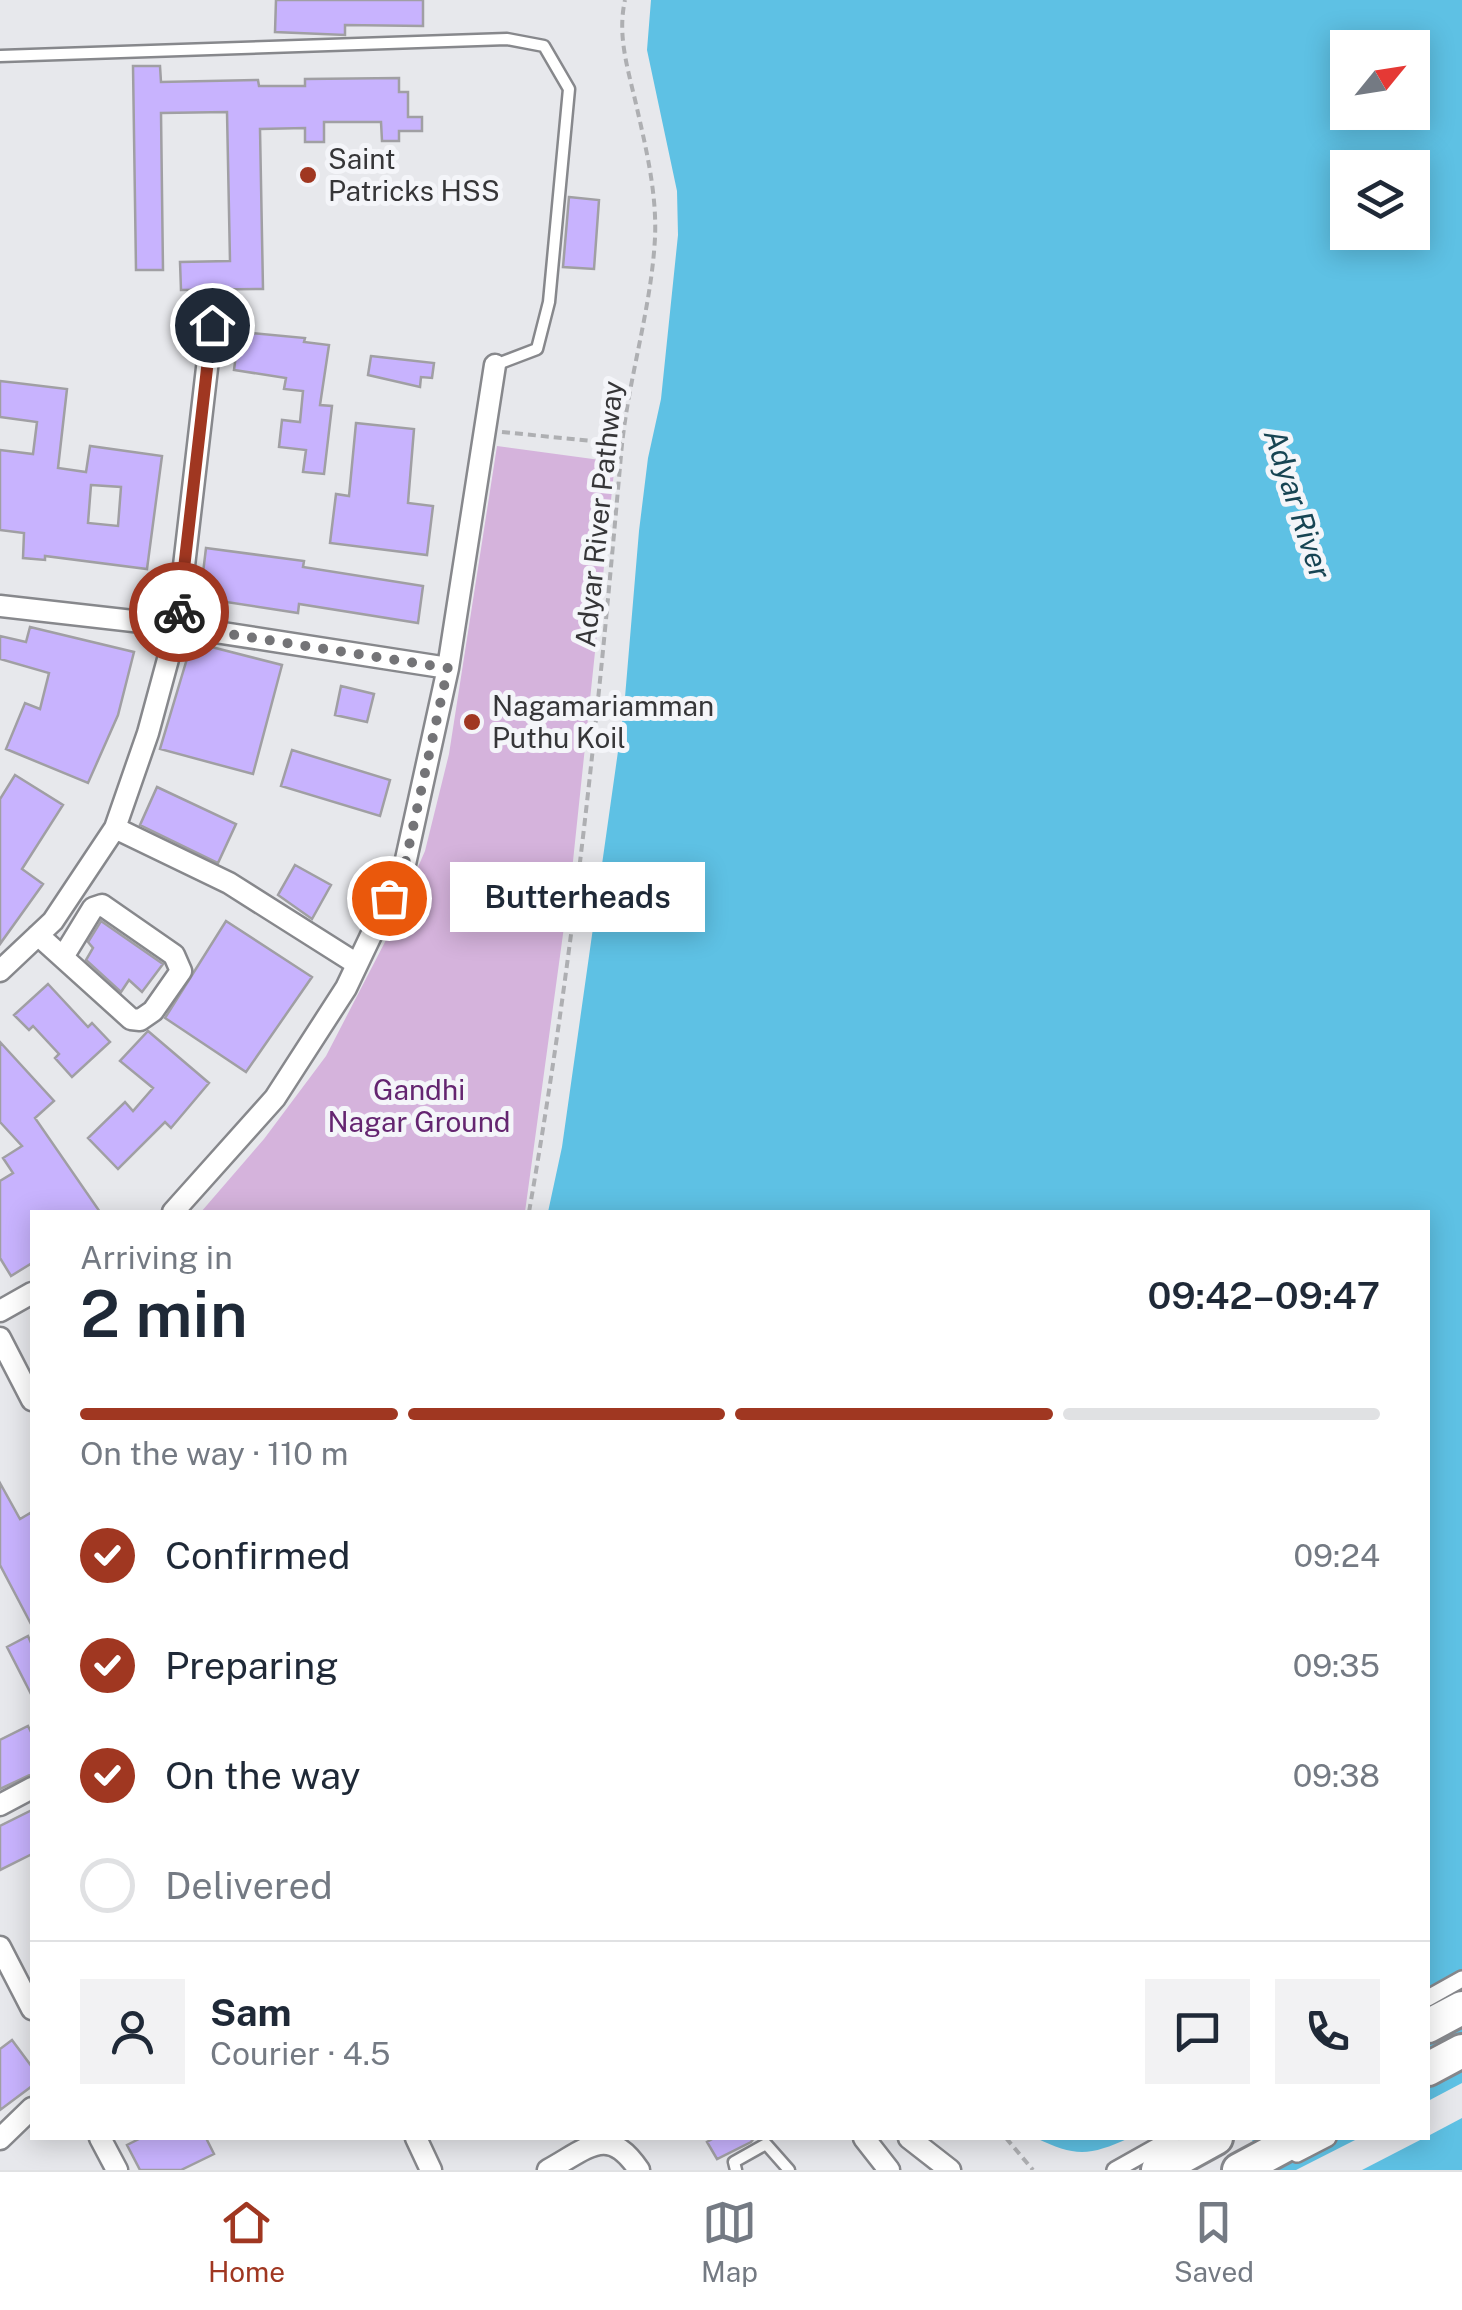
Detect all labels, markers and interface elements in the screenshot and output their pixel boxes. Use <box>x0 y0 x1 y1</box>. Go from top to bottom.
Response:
north arrow <box>1330 30 1430 130</box>
map controls <box>1330 30 1430 250</box>
place label: Saint Patricks HSS <box>328 142 500 207</box>
button: layers <box>1330 150 1430 250</box>
marker: Saint Patricks HSS <box>297 164 319 186</box>
pin <box>170 283 255 368</box>
icon: home <box>185 298 240 353</box>
street label: Adyar River Pathway <box>568 379 629 649</box>
water label: Adyar River <box>1257 424 1339 584</box>
courier <box>129 562 229 662</box>
icon: bike <box>152 585 207 640</box>
place label: Nagamariamman Puthu Koil <box>492 689 714 754</box>
marker: Nagamariamman Puthu Koil <box>461 711 483 733</box>
pin <box>347 856 432 941</box>
callout: Butterheads <box>449 863 704 933</box>
icon: bag <box>362 871 417 926</box>
text: Butterheads <box>484 878 671 915</box>
park label: Gandhi Nagar Ground <box>327 1073 511 1138</box>
text: Arriving in <box>80 1239 233 1276</box>
text: 09:42–09:47 <box>1147 1273 1380 1318</box>
text: 2 min <box>80 1275 248 1352</box>
text: On the way · 110 m <box>80 1435 348 1472</box>
icon: check <box>80 1528 135 1583</box>
text: Confirmed <box>165 1533 350 1578</box>
text: 09:24 <box>1294 1537 1380 1574</box>
icon: check <box>80 1638 135 1693</box>
text: Preparing <box>165 1643 339 1688</box>
text: 09:35 <box>1293 1647 1380 1684</box>
icon: check <box>80 1748 135 1803</box>
text: On the way <box>165 1753 361 1798</box>
text: 09:38 <box>1293 1757 1380 1794</box>
text: Delivered <box>165 1863 333 1908</box>
button: person <box>80 1979 185 2084</box>
button: chat <box>1145 1979 1250 2084</box>
button: phone <box>1275 1979 1380 2084</box>
text: Sam <box>210 1990 292 2035</box>
text: Courier · 4.5 <box>210 2035 390 2072</box>
tab: Home <box>208 2195 285 2288</box>
tab: Map <box>701 2195 758 2288</box>
tab: Saved <box>1174 2195 1254 2288</box>

